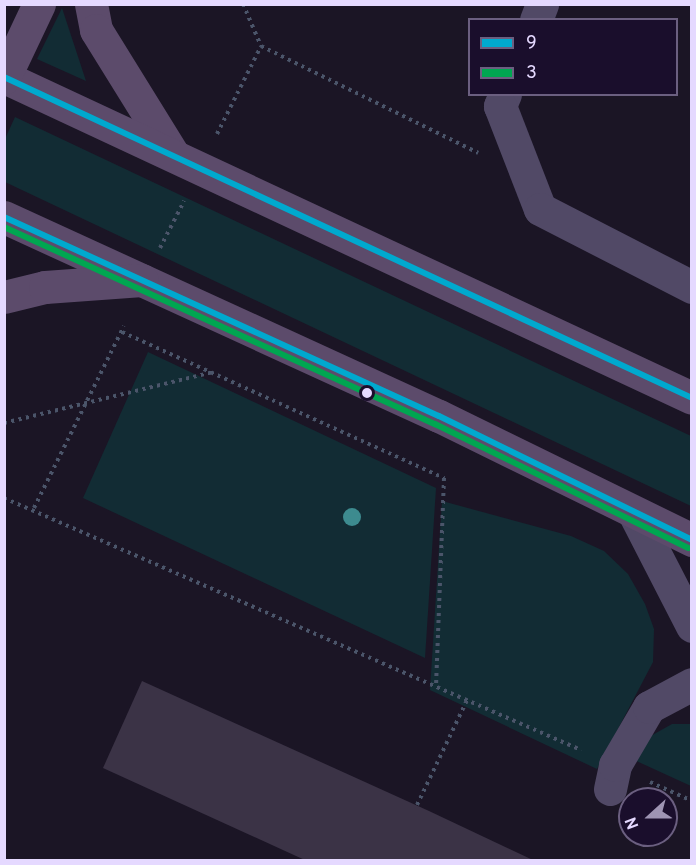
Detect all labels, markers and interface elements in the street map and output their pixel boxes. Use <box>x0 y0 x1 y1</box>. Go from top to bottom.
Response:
legend <box>468 18 678 96</box>
text: 9 <box>526 32 537 55</box>
text: 3 <box>526 62 537 85</box>
unlabelled marker <box>361 387 373 399</box>
north arrow <box>618 787 678 847</box>
text: N <box>622 814 644 832</box>

